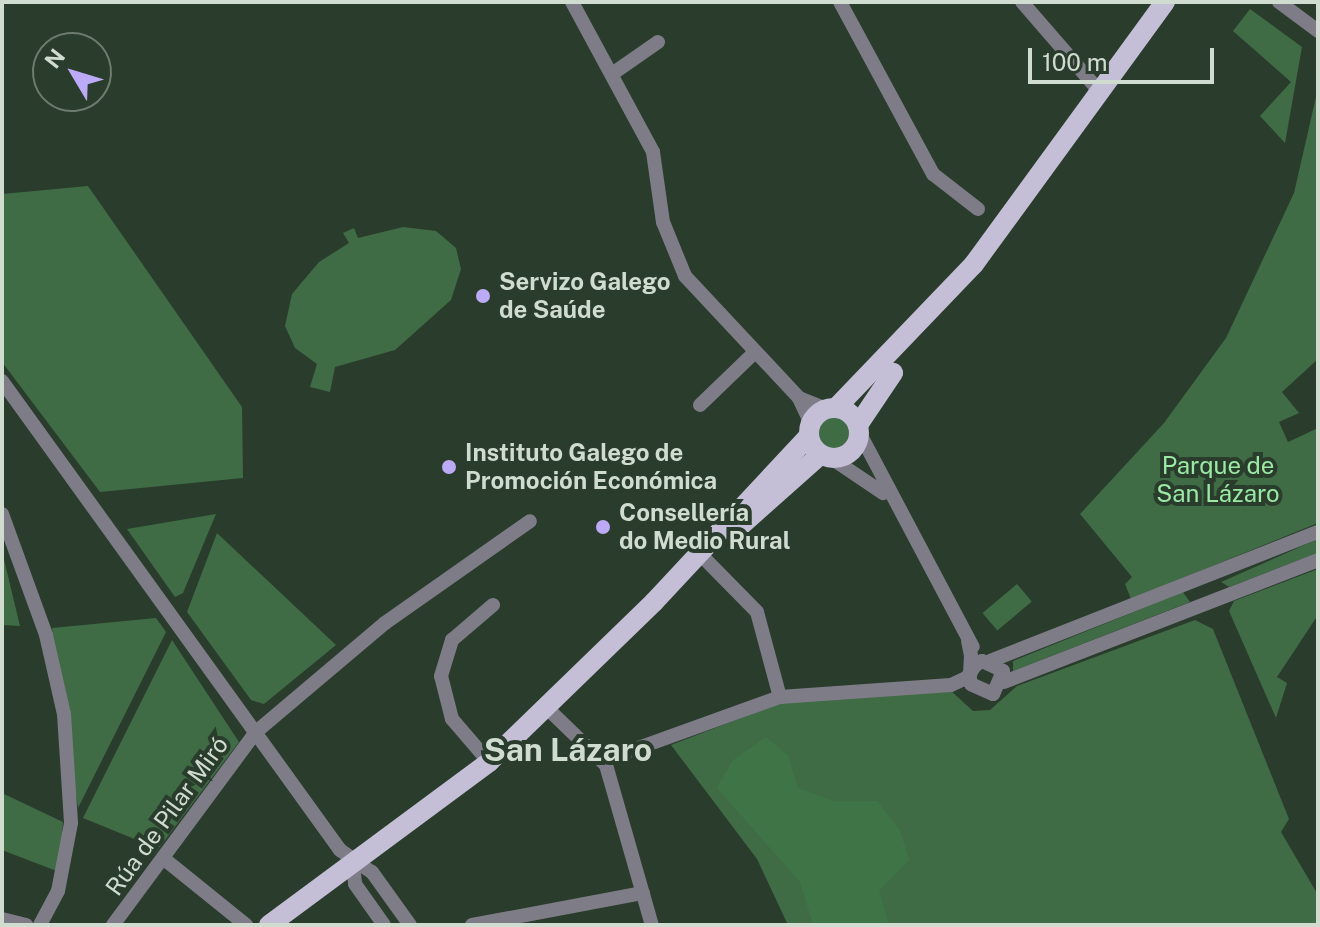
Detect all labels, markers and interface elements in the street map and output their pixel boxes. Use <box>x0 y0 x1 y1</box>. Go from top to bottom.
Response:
north arrow <box>32 32 112 112</box>
scale bar <box>1032 32 1218 82</box>
text: N <box>39 44 70 73</box>
text: 100 m <box>1042 48 1108 76</box>
place label: Servizo Galego de Saúde <box>499 268 671 324</box>
marker: Servizo Galego de Saúde <box>474 287 492 305</box>
place label: Instituto Galego de Promoción Económica <box>465 439 717 495</box>
park label: Parque de San Lázaro <box>1156 452 1280 508</box>
marker: Instituto Galego de Promoción Económica <box>440 458 458 476</box>
place label: Consellería do Medio Rural <box>619 499 791 555</box>
marker: Consellería do Medio Rural <box>594 518 612 536</box>
street label: Rúa de Pilar Miró <box>100 731 234 901</box>
district label: San Lázaro <box>484 731 652 769</box>

